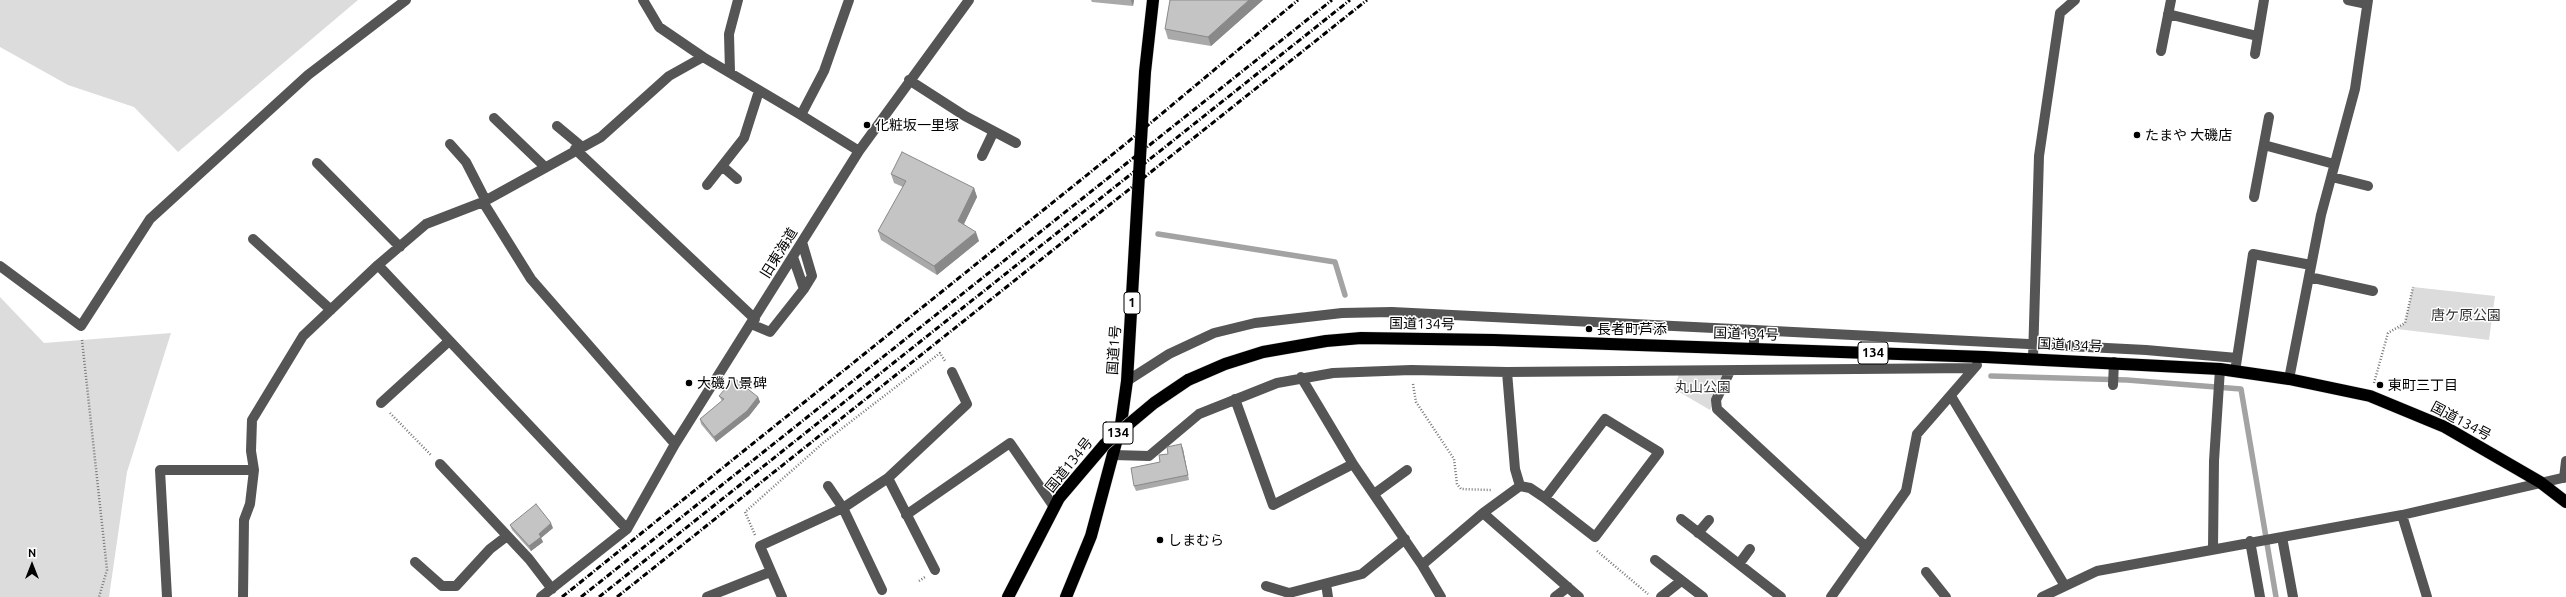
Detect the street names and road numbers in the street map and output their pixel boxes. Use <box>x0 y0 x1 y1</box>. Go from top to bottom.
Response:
street label: 旧東海道 <box>757 225 801 281</box>
road number: 1 <box>1124 292 1140 314</box>
street label: 国道134号 <box>1389 315 1455 333</box>
street label: 国道134号 <box>1713 324 1779 344</box>
street label: 国道1号 <box>1104 325 1124 375</box>
street label: 国道134号 <box>2037 335 2103 355</box>
road number: 134 <box>1858 342 1888 364</box>
street label: 国道134号 <box>2428 398 2494 444</box>
road number: 134 <box>1103 422 1133 444</box>
street label: 国道134号 <box>1042 434 1096 496</box>

